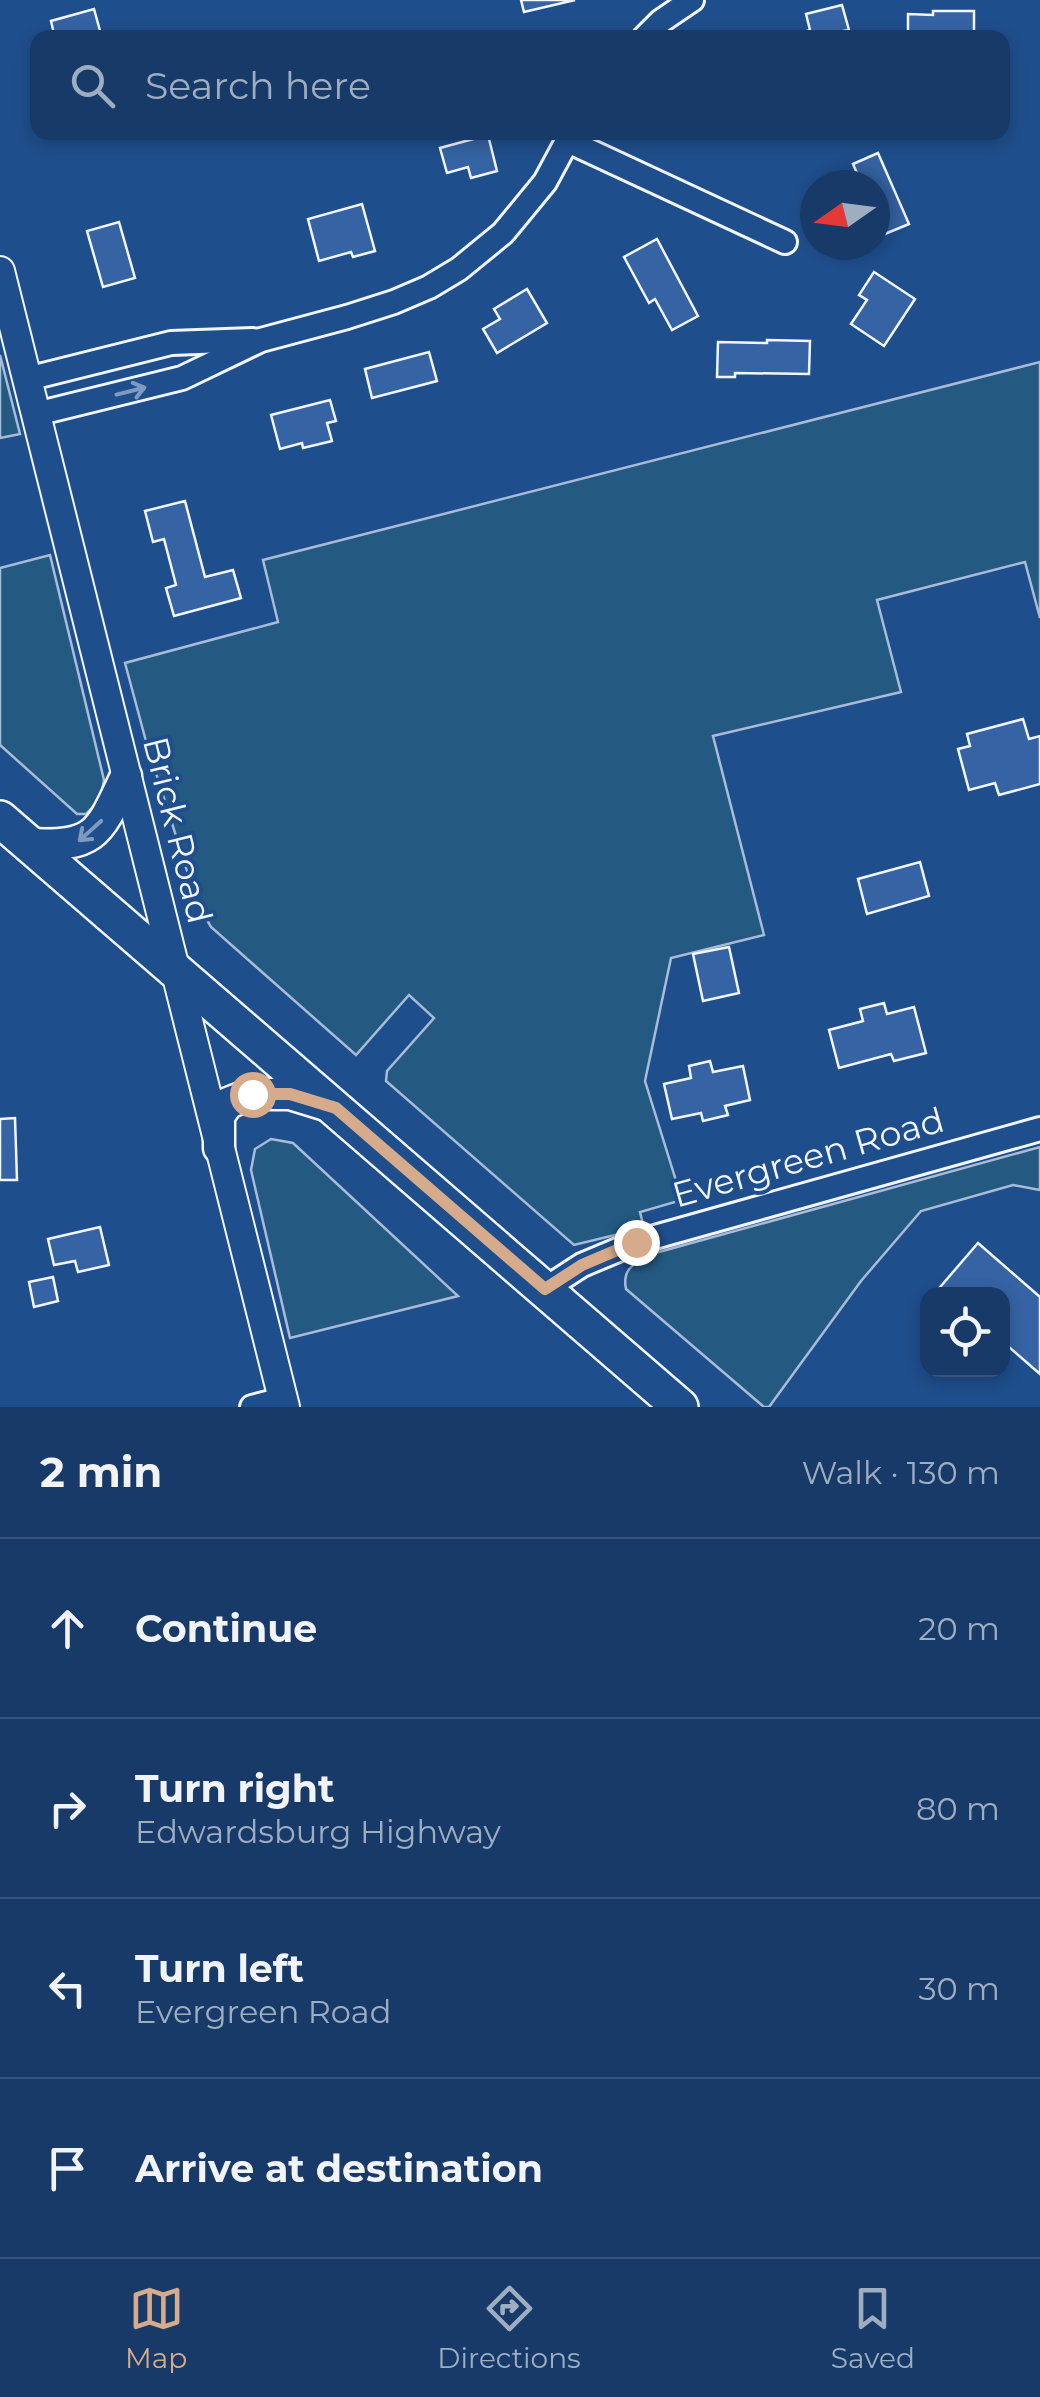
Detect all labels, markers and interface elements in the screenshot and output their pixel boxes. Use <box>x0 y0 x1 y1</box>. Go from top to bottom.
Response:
search box <box>30 30 1010 140</box>
icon: search <box>65 58 120 113</box>
text: Search here <box>145 62 371 109</box>
north arrow <box>800 170 890 260</box>
one-way arrow <box>114 381 146 399</box>
street label: Brick Road <box>134 732 222 928</box>
one-way arrow <box>78 818 104 842</box>
route start <box>230 1072 276 1118</box>
street label: Evergreen Road <box>667 1098 949 1216</box>
route end <box>614 1220 660 1266</box>
map controls <box>920 1287 1010 1377</box>
button: locate <box>920 1287 1010 1377</box>
text: 2 min <box>40 1446 162 1498</box>
text: Walk · 130 m <box>802 1453 1000 1492</box>
icon: ahead <box>40 1601 95 1656</box>
text: Continue <box>135 1605 317 1652</box>
text: 20 m <box>918 1609 1000 1648</box>
text: Turn right <box>135 1765 334 1812</box>
icon: right <box>40 1781 95 1836</box>
text: 80 m <box>916 1789 1000 1828</box>
text: Edwardsburg Highway <box>135 1812 501 1851</box>
text: Turn left <box>135 1945 304 1992</box>
icon: left <box>40 1961 95 2016</box>
text: 30 m <box>918 1969 1000 2008</box>
text: Evergreen Road <box>135 1992 391 2031</box>
icon: arrive <box>40 2141 95 2196</box>
text: Arrive at destination <box>135 2145 543 2192</box>
tab: Map <box>125 2281 187 2375</box>
tab: Directions <box>437 2281 581 2375</box>
tab: Saved <box>831 2281 915 2375</box>

